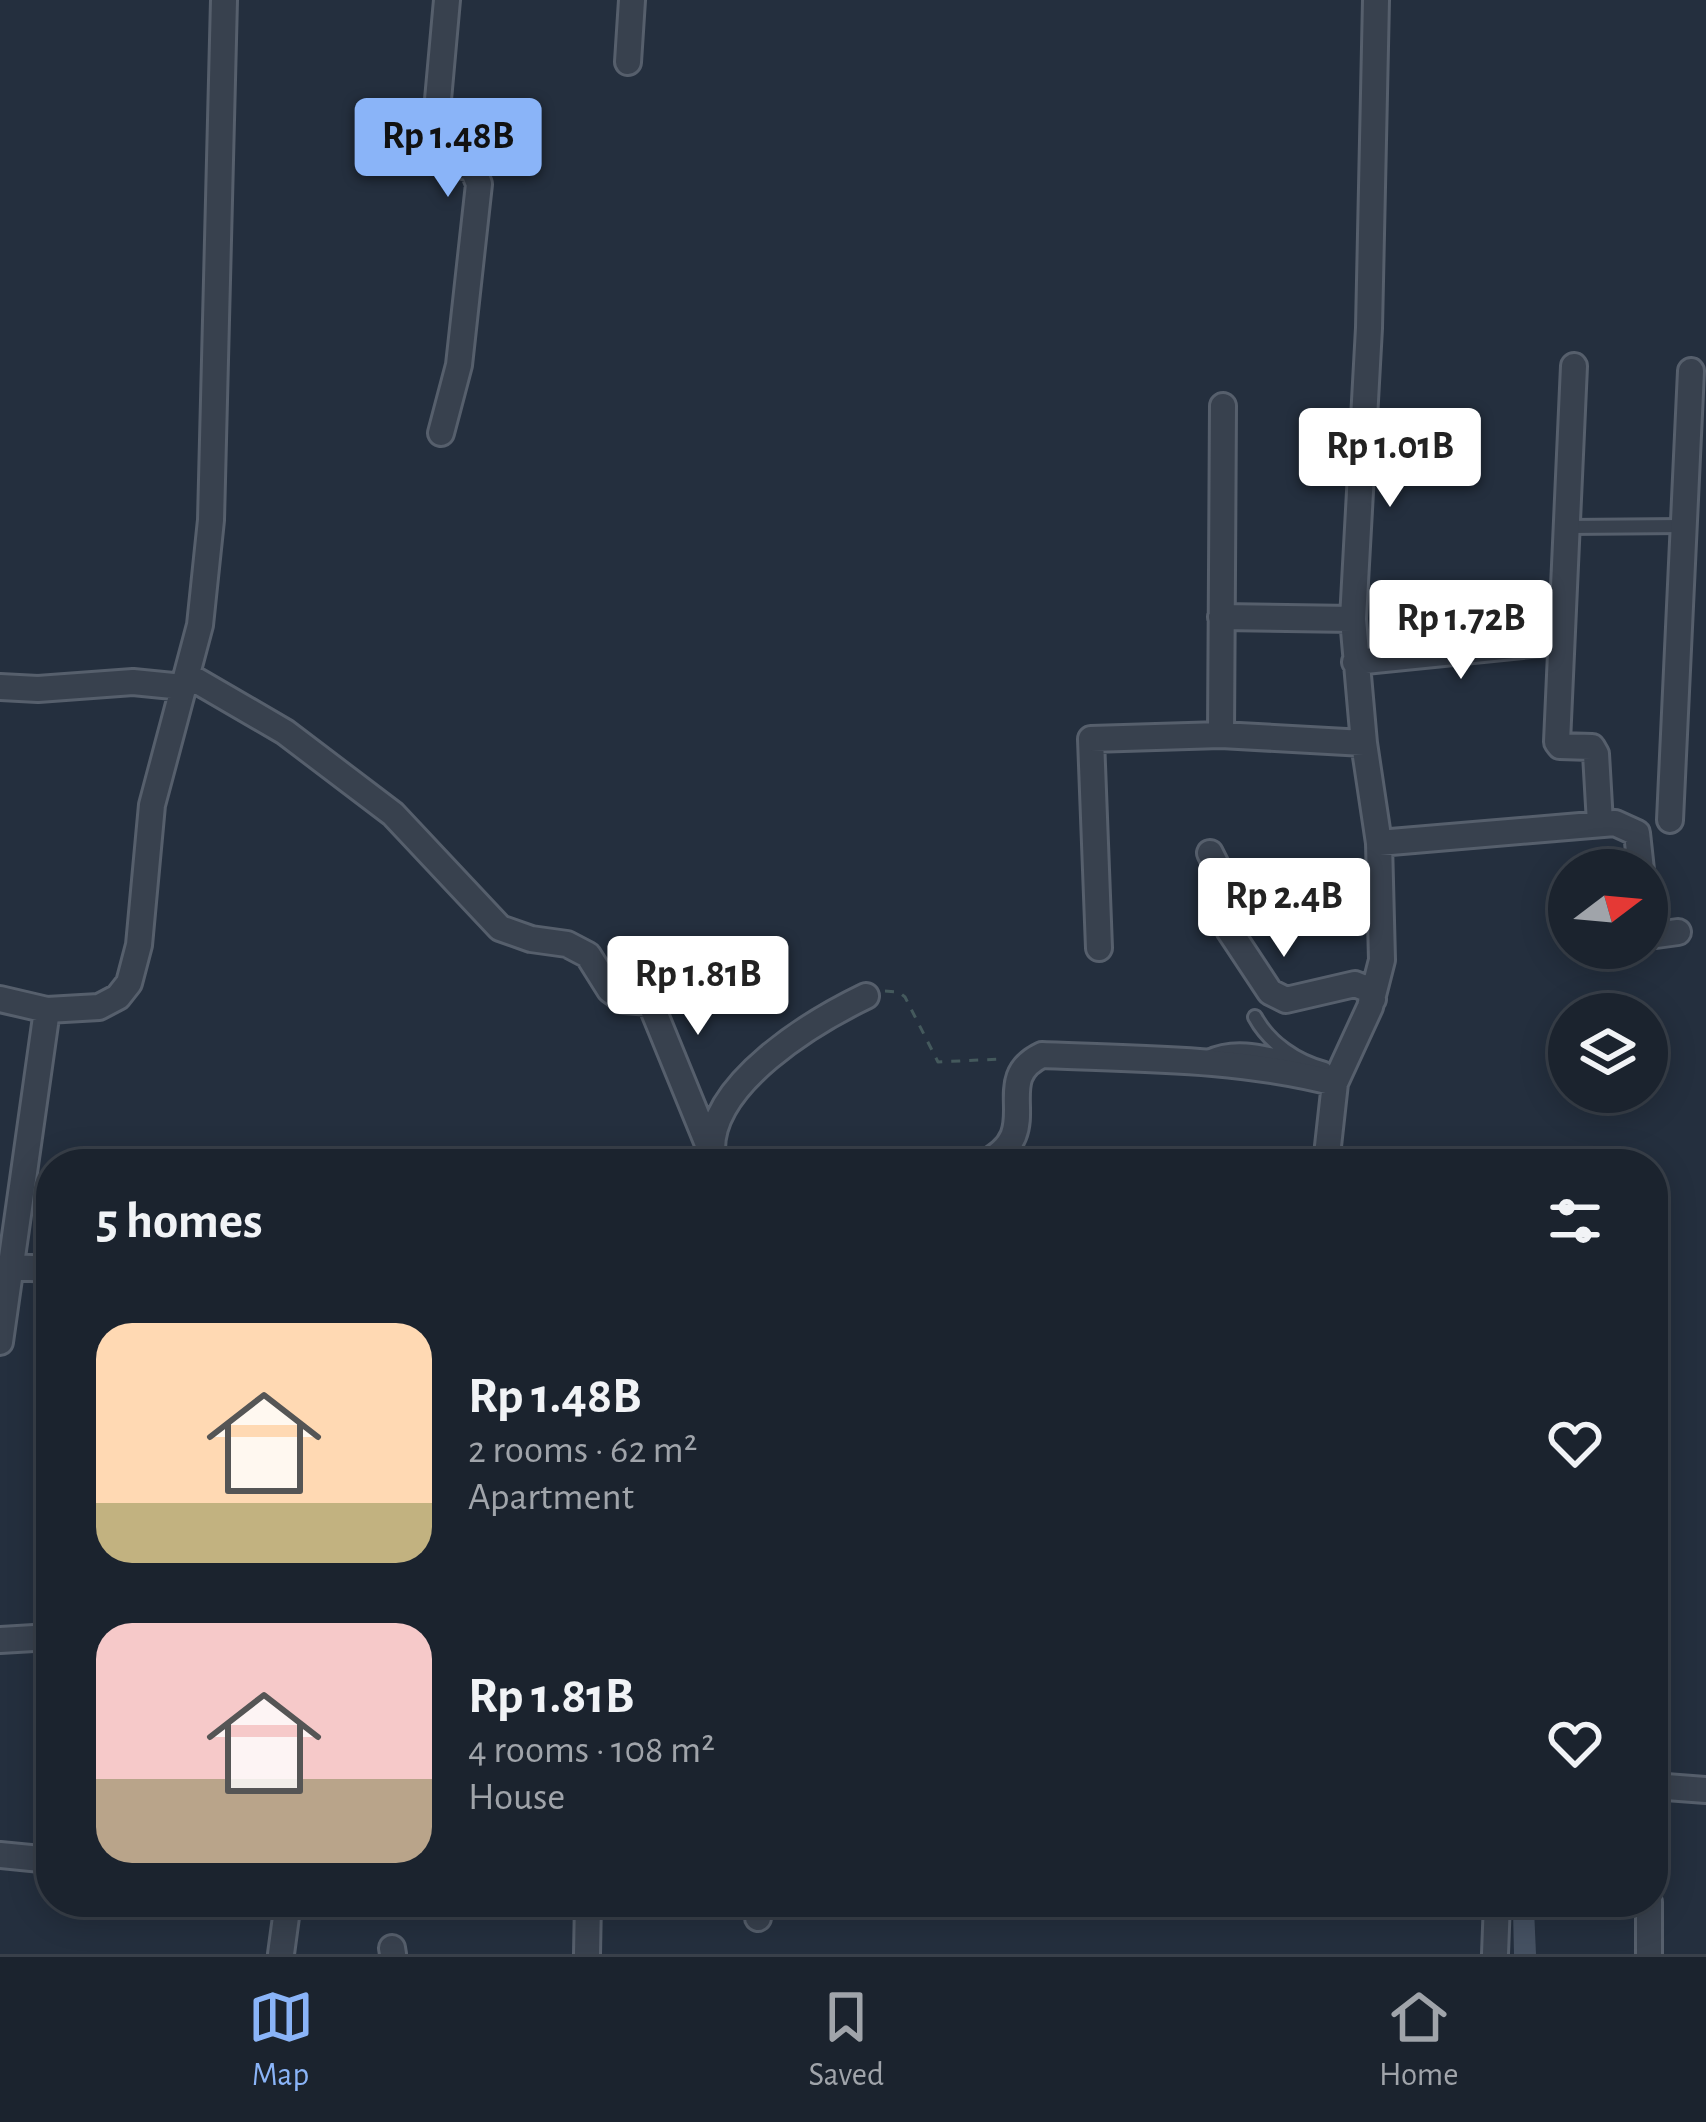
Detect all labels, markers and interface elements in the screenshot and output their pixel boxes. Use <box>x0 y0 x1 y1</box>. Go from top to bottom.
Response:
pin: Rp 1.48B <box>324 98 572 200</box>
text: Rp 1.48B <box>382 117 514 156</box>
pin: Rp 1.01B <box>1266 408 1514 510</box>
text: Rp 1.01B <box>1326 427 1454 466</box>
pin: Rp 1.72B <box>1337 580 1585 682</box>
text: Rp 1.72B <box>1396 599 1526 638</box>
north arrow <box>1548 849 1668 969</box>
map controls <box>1548 849 1668 1113</box>
pin: Rp 2.4B <box>1173 858 1395 960</box>
text: Rp 2.4B <box>1225 877 1343 916</box>
pin: Rp 1.81B <box>574 936 822 1038</box>
text: Rp 1.81B <box>634 955 762 994</box>
button: layers <box>1548 993 1668 1113</box>
icon: filters <box>1542 1188 1608 1254</box>
text: 5 homes <box>96 1196 263 1247</box>
icon: home <box>192 1371 336 1515</box>
text: Rp 1.48B <box>468 1371 642 1422</box>
icon: heart <box>1542 1410 1608 1476</box>
text: 2 rooms · 62 m² <box>468 1431 697 1470</box>
text: Apartment <box>468 1478 634 1517</box>
icon: home <box>192 1671 336 1815</box>
text: Rp 1.81B <box>468 1671 634 1722</box>
icon: heart <box>1542 1710 1608 1776</box>
text: 4 rooms · 108 m² <box>468 1731 715 1770</box>
text: House <box>468 1778 565 1817</box>
tab: Map <box>248 1984 314 2096</box>
tab: Saved <box>809 1984 884 2096</box>
tab: Home <box>1379 1984 1458 2096</box>

